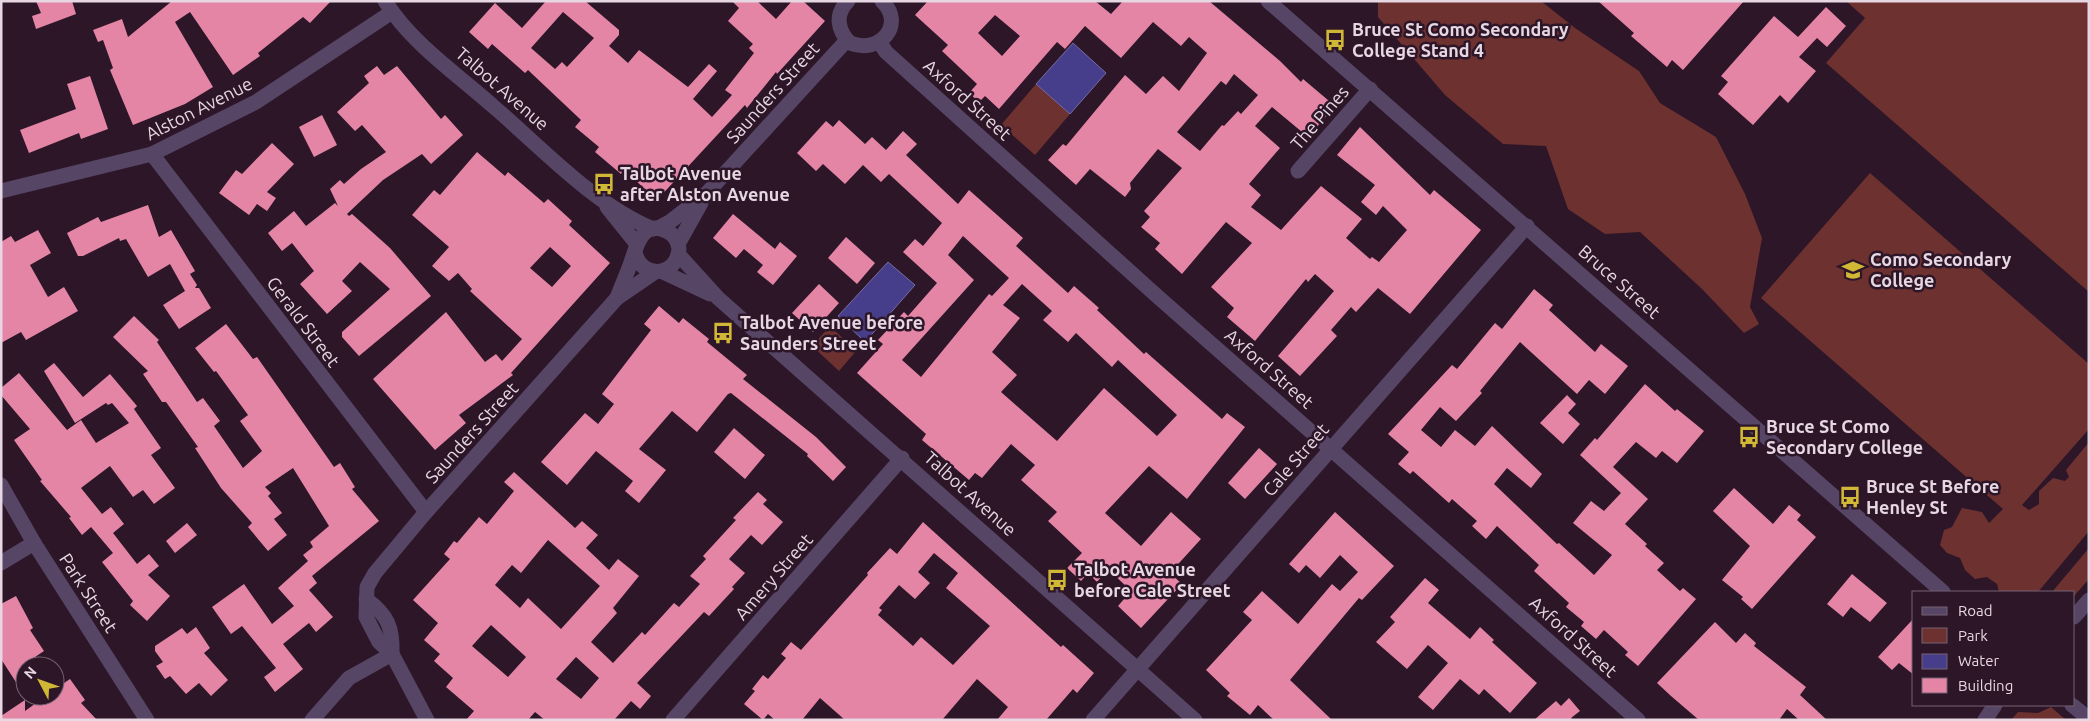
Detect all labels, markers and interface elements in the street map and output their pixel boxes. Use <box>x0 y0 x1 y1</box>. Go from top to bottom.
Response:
place label: Bruce St Como Secondary College Stand 4 <box>1352 19 1569 60</box>
bus stop icon: Bruce St Como Secondary College Stand 4 <box>1322 27 1348 53</box>
street label: Saunders Street <box>722 38 823 147</box>
street label: Talbot Avenue <box>452 43 553 134</box>
street label: Axford Street <box>920 55 1015 144</box>
street label: Alston Avenue <box>142 73 255 144</box>
street label: The Pines <box>1286 81 1352 153</box>
place label: Talbot Avenue after Alston Avenue <box>620 163 790 204</box>
bus stop icon: Talbot Avenue after Alston Avenue <box>591 171 617 197</box>
street label: Bruce Street <box>1575 241 1664 322</box>
place label: Como Secondary College <box>1870 249 2012 290</box>
school or university icon: Como Secondary College <box>1840 257 1866 283</box>
street label: Gerald Street <box>263 272 344 370</box>
place label: Talbot Avenue before Saunders Street <box>740 312 923 353</box>
bus stop icon: Talbot Avenue before Saunders Street <box>710 320 736 346</box>
street label: Axford Street <box>1221 325 1318 412</box>
street label: Saunders Street <box>421 378 522 487</box>
place label: Bruce St Como Secondary College <box>1766 416 1923 457</box>
street label: Cale Street <box>1258 419 1332 500</box>
bus stop icon: Bruce St Como Secondary College <box>1736 424 1762 450</box>
street label: Talbot Avenue <box>921 447 1021 540</box>
place label: Bruce St Before Henley St <box>1866 476 1999 517</box>
bus stop icon: Bruce St Before Henley St <box>1837 484 1863 510</box>
street label: Amery Street <box>730 529 816 623</box>
street label: Park Street <box>56 549 122 636</box>
place label: Talbot Avenue before Cale Street <box>1074 559 1231 600</box>
bus stop icon: Talbot Avenue before Cale Street <box>1044 567 1070 593</box>
legend <box>1912 591 2075 706</box>
street label: Axford Street <box>1526 592 1621 681</box>
text: Road <box>1958 602 1993 619</box>
text: Park <box>1958 627 1988 644</box>
text: Water <box>1958 652 1999 669</box>
north arrow <box>15 656 65 706</box>
text: N <box>21 663 40 682</box>
text: Building <box>1958 677 2013 694</box>

